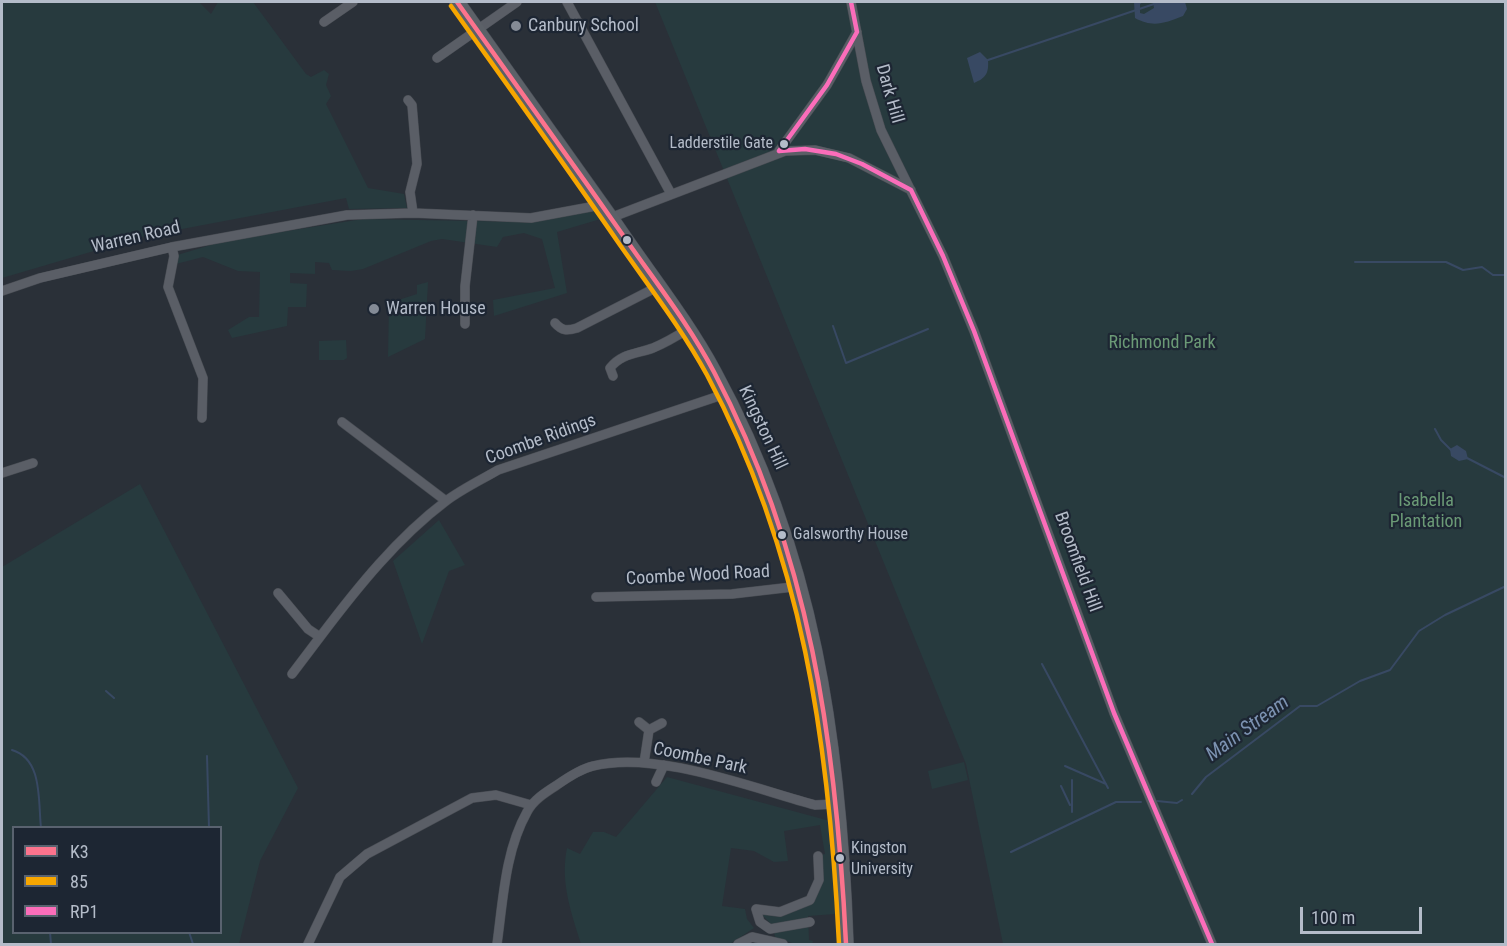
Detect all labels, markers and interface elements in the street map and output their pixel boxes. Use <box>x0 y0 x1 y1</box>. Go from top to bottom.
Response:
place label: Canbury School <box>528 15 639 37</box>
marker: Canbury School <box>509 19 523 33</box>
street label: Dark Hill <box>870 62 908 126</box>
place label: Ladderstile Gate <box>670 134 773 154</box>
marker: Ladderstile Gate <box>778 138 790 150</box>
street label: Warren Road <box>90 217 182 259</box>
unlabelled marker <box>621 234 633 246</box>
place label: Warren House <box>386 298 486 320</box>
marker: Warren House <box>367 302 381 316</box>
park label: Richmond Park <box>1108 332 1216 354</box>
street label: Kingston Hill <box>733 382 791 474</box>
street label: Coombe Ridings <box>483 410 599 470</box>
park label: Isabella Plantation <box>1390 490 1462 532</box>
street label: Broomfield Hill <box>1049 509 1105 615</box>
place label: Galsworthy House <box>793 525 908 545</box>
marker: Galsworthy House <box>776 529 788 541</box>
street label: Coombe Wood Road <box>626 561 770 591</box>
water label: Main Stream <box>1202 691 1294 767</box>
street label: Coombe Park <box>651 739 749 779</box>
legend <box>12 826 222 934</box>
place label: Kingston University <box>851 839 913 877</box>
text: K3 <box>70 841 89 862</box>
marker: Kingston University <box>834 852 846 864</box>
text: 85 <box>70 871 88 892</box>
scale bar <box>1303 895 1424 933</box>
text: RP1 <box>70 901 98 922</box>
text: 100 m <box>1311 907 1355 928</box>

